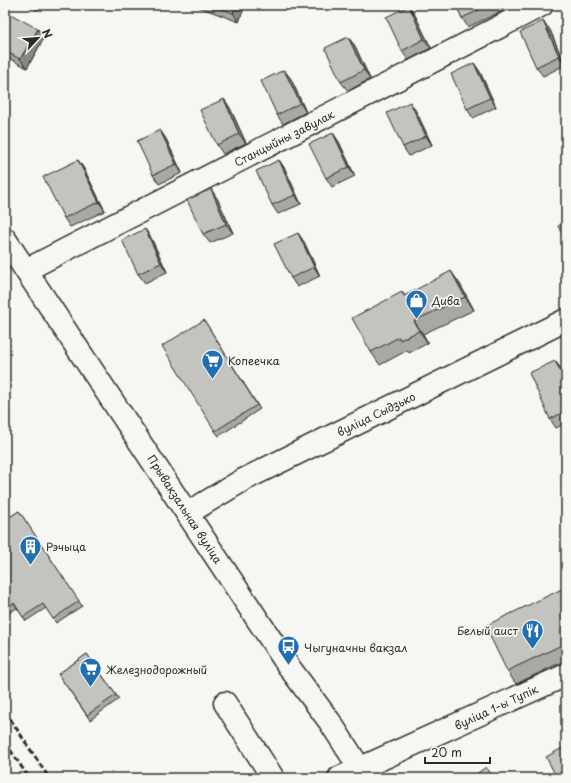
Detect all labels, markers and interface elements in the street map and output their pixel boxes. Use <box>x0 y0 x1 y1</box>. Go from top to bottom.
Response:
north arrow <box>18 18 58 58</box>
text: N <box>38 26 57 41</box>
street label: Станцыйны завулак <box>231 105 337 171</box>
shop icon: Дива <box>403 287 429 320</box>
place label: Дива <box>431 292 460 309</box>
supermarket icon: Копеечка <box>200 347 226 380</box>
place label: Копеечка <box>228 352 280 369</box>
street label: вуліца Сыдзько <box>334 388 418 440</box>
street label: Прывакзальная вуліца <box>143 451 227 567</box>
building icon: Рэчыца <box>17 533 43 566</box>
place label: Рэчыца <box>46 538 86 555</box>
restaurant icon: Белый аист <box>520 617 546 650</box>
place label: Белый аист <box>457 622 519 639</box>
bus stop icon: Чыгуначны вакзал <box>276 634 302 667</box>
place label: Чыгуначны вакзал <box>304 639 408 656</box>
supermarket icon: Железнодорожный <box>77 656 103 689</box>
place label: Железнодорожный <box>106 661 207 678</box>
street label: вуліца 1-ы Тупік <box>451 680 541 734</box>
scale bar <box>425 739 490 765</box>
text: 20 m <box>431 743 462 761</box>

